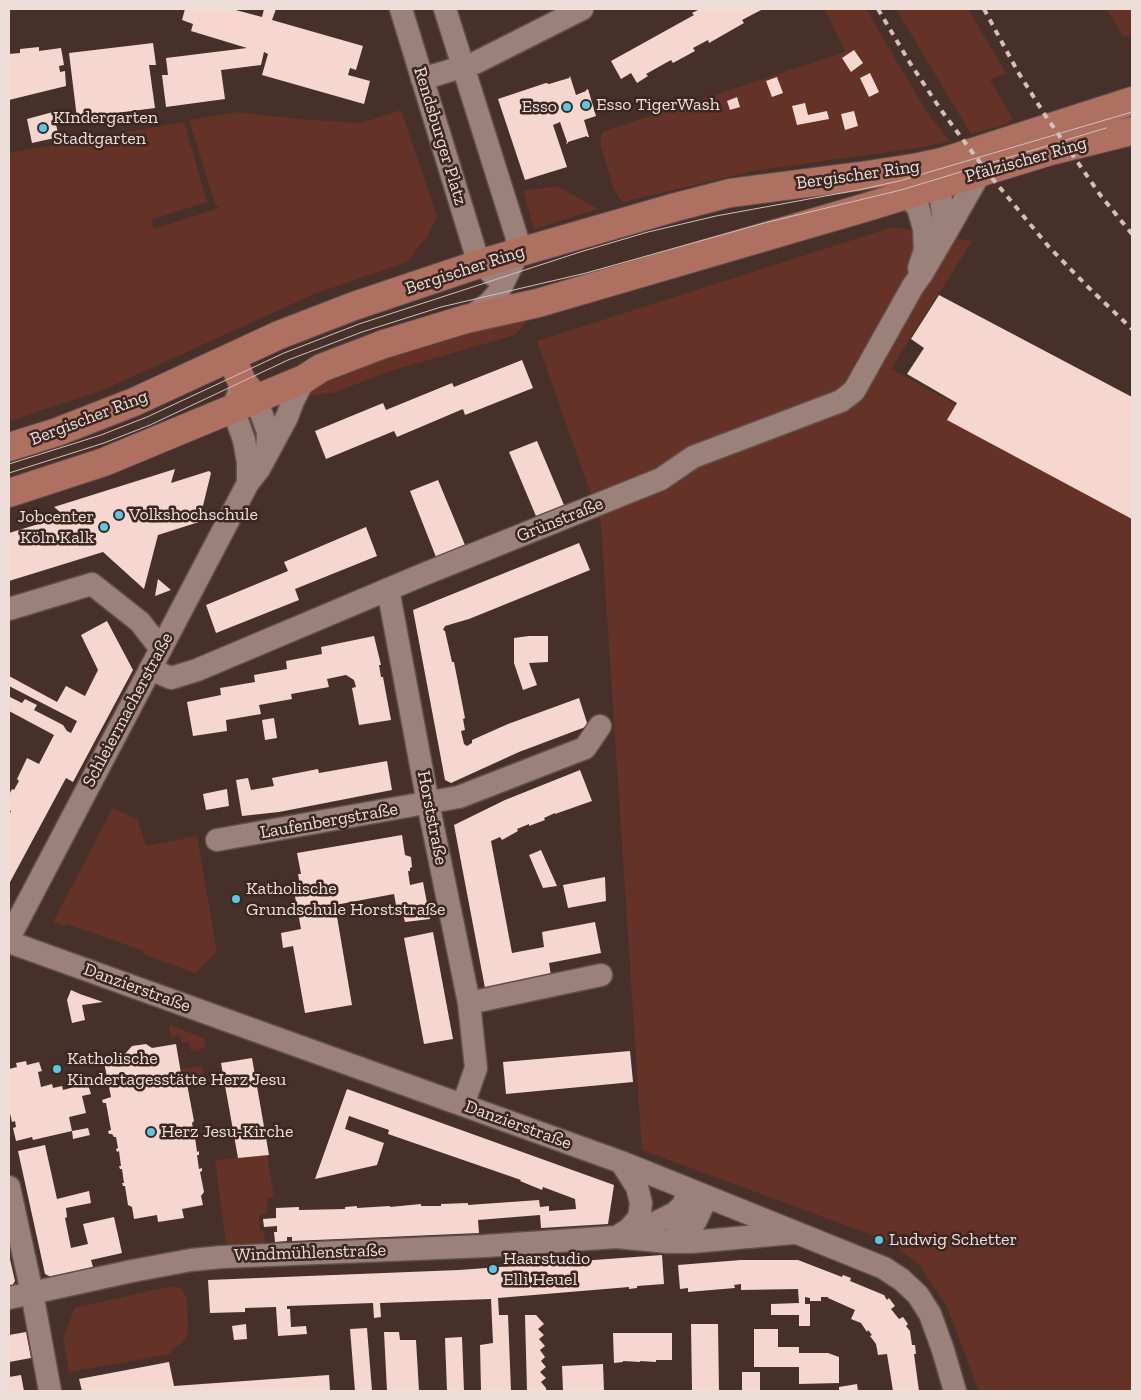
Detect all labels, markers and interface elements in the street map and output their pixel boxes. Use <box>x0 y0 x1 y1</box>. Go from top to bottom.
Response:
street label: Rendsburger Platz <box>409 64 471 208</box>
place label: Esso TigerWash <box>596 94 720 116</box>
place label: Esso <box>521 96 557 118</box>
marker: Esso TigerWash <box>580 99 592 111</box>
marker: Esso <box>561 101 573 113</box>
place label: KIndergarten Stadtgarten <box>53 107 158 150</box>
marker: KIndergarten Stadtgarten <box>37 122 49 134</box>
street label: Pfälzischer Ring <box>963 132 1089 188</box>
street label: Bergischer Ring <box>795 156 921 194</box>
street label: Bergischer Ring <box>402 240 528 300</box>
street label: Bergischer Ring <box>27 386 151 450</box>
street label: Grünstraße <box>514 493 606 547</box>
place label: Volkshochschule <box>129 504 258 526</box>
place label: Jobcenter Köln Kalk <box>18 506 94 548</box>
marker: Volkshochschule <box>113 509 125 521</box>
marker: Jobcenter Köln Kalk <box>98 521 110 533</box>
street label: Schleiermacherstraße <box>78 629 178 791</box>
street label: Horststraße <box>412 769 452 867</box>
street label: Laufenbergstraße <box>258 798 400 844</box>
place label: Katholische Grundschule Horststraße <box>246 878 446 921</box>
marker: Katholische Grundschule Horststraße <box>230 893 242 905</box>
street label: Danzierstraße <box>81 959 193 1017</box>
place label: Katholische Kindertagesstätte Herz Jesu <box>67 1048 286 1090</box>
marker: Katholische Kindertagesstätte Herz Jesu <box>51 1063 63 1075</box>
street label: Danzierstraße <box>462 1096 574 1154</box>
place label: Herz Jesu-Kirche <box>161 1121 293 1143</box>
marker: Herz Jesu-Kirche <box>145 1126 157 1138</box>
place label: Ludwig Schetter <box>889 1229 1017 1251</box>
marker: Ludwig Schetter <box>873 1234 885 1246</box>
street label: Windmühlenstraße <box>234 1240 386 1266</box>
place label: Haarstudio Elli Heuel <box>503 1248 590 1290</box>
marker: Haarstudio Elli Heuel <box>487 1263 499 1275</box>

